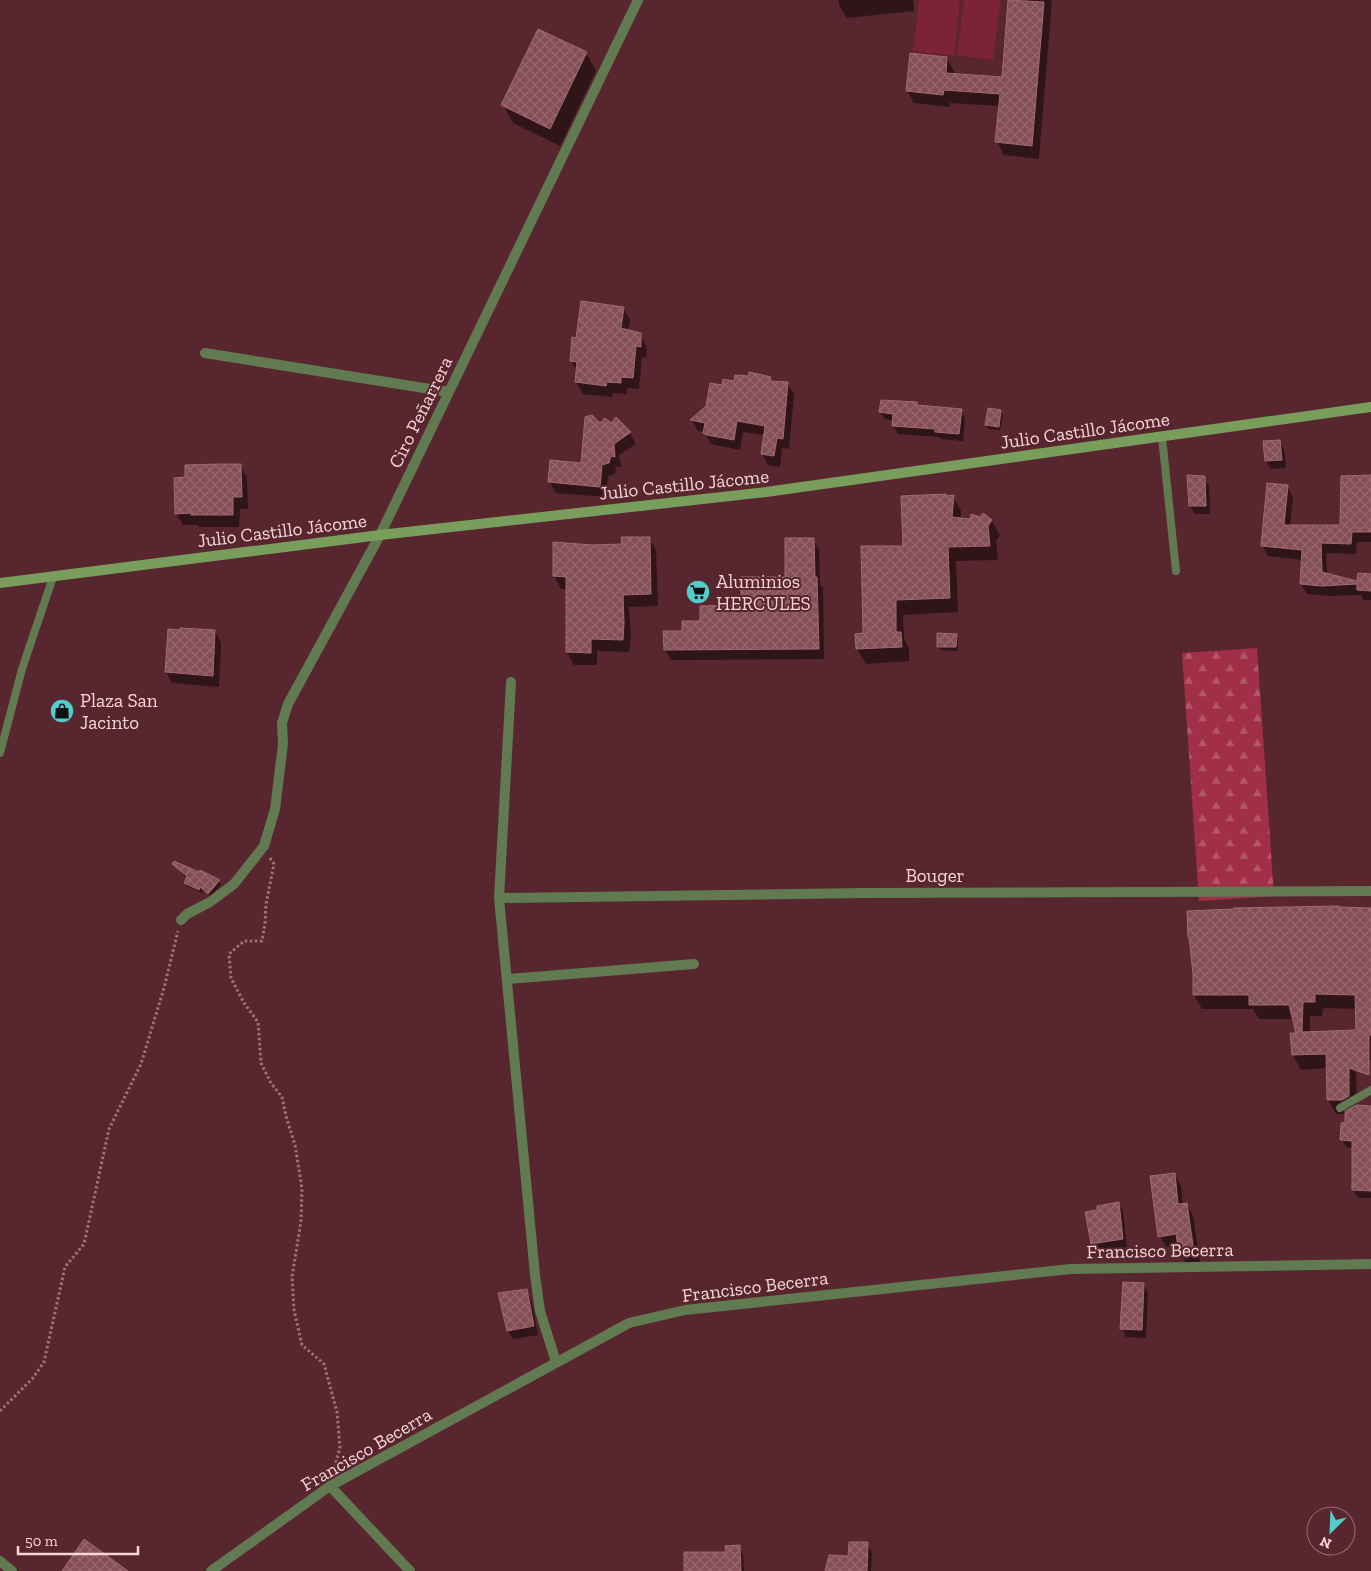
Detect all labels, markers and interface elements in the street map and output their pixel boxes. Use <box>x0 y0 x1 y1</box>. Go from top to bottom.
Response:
street label: Ciro Peñarrera <box>384 353 457 472</box>
street label: Julio Castillo Jácome <box>999 407 1171 454</box>
street label: Julio Castillo Jácome <box>598 464 770 505</box>
street label: Julio Castillo Jácome <box>196 509 368 552</box>
place label: Aluminios HERCULES <box>716 570 811 615</box>
supermarket icon: Aluminios HERCULES <box>685 579 711 605</box>
place label: Plaza San Jacinto <box>80 689 158 734</box>
shop icon: Plaza San Jacinto <box>49 698 75 724</box>
street label: Bouger <box>905 864 965 887</box>
street label: Francisco Becerra <box>1086 1238 1234 1263</box>
street label: Francisco Becerra <box>681 1266 829 1307</box>
street label: Francisco Becerra <box>297 1403 436 1496</box>
north arrow <box>1306 1506 1356 1556</box>
scale bar <box>18 1524 138 1556</box>
text: 50 m <box>25 1532 58 1550</box>
text: N <box>1317 1532 1334 1552</box>

